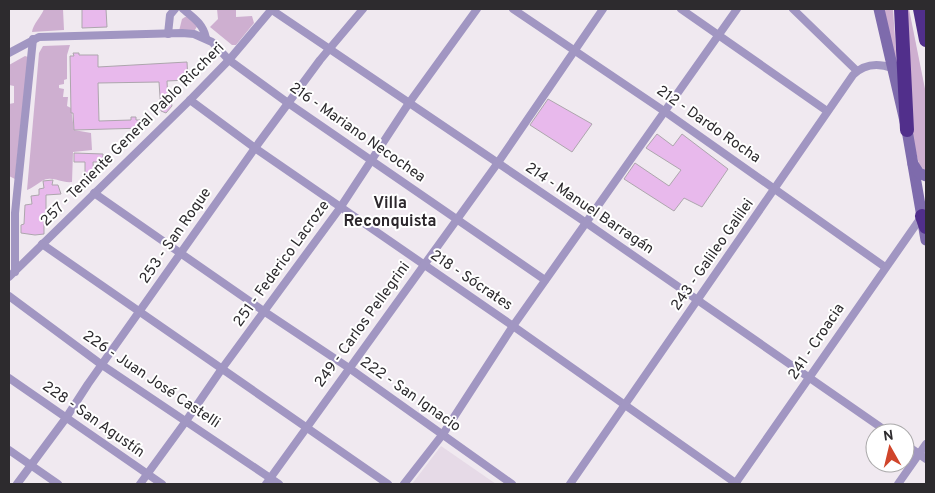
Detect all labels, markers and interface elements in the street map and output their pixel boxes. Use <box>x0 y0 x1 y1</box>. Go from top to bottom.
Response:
street label: 257 - Teniente General Pablo Riccheri <box>37 39 229 231</box>
street label: 216 - Mariano Necochea <box>285 79 429 187</box>
street label: 212 - Dardo Rocha <box>652 82 764 168</box>
street label: 214 - Manuel Barragán <box>521 159 657 259</box>
street label: 253 - San Roque <box>136 184 216 288</box>
district label: Villa Reconquista <box>344 194 436 232</box>
street label: 243 - Galileo Galilei <box>667 195 759 315</box>
street label: 251 - Federico Lacroze <box>230 197 334 331</box>
street label: 218 - Sócrates <box>426 246 516 316</box>
street label: 249 - Carlos Pellegrini <box>311 259 415 391</box>
street label: 241 - Croacia <box>785 300 849 384</box>
street label: 226 - Juan José Castelli <box>79 327 223 433</box>
street label: 222 - San Ignacio <box>356 353 464 437</box>
street label: 228 - San Agustín <box>38 378 148 462</box>
north arrow <box>865 423 915 473</box>
text: N <box>882 427 895 446</box>

